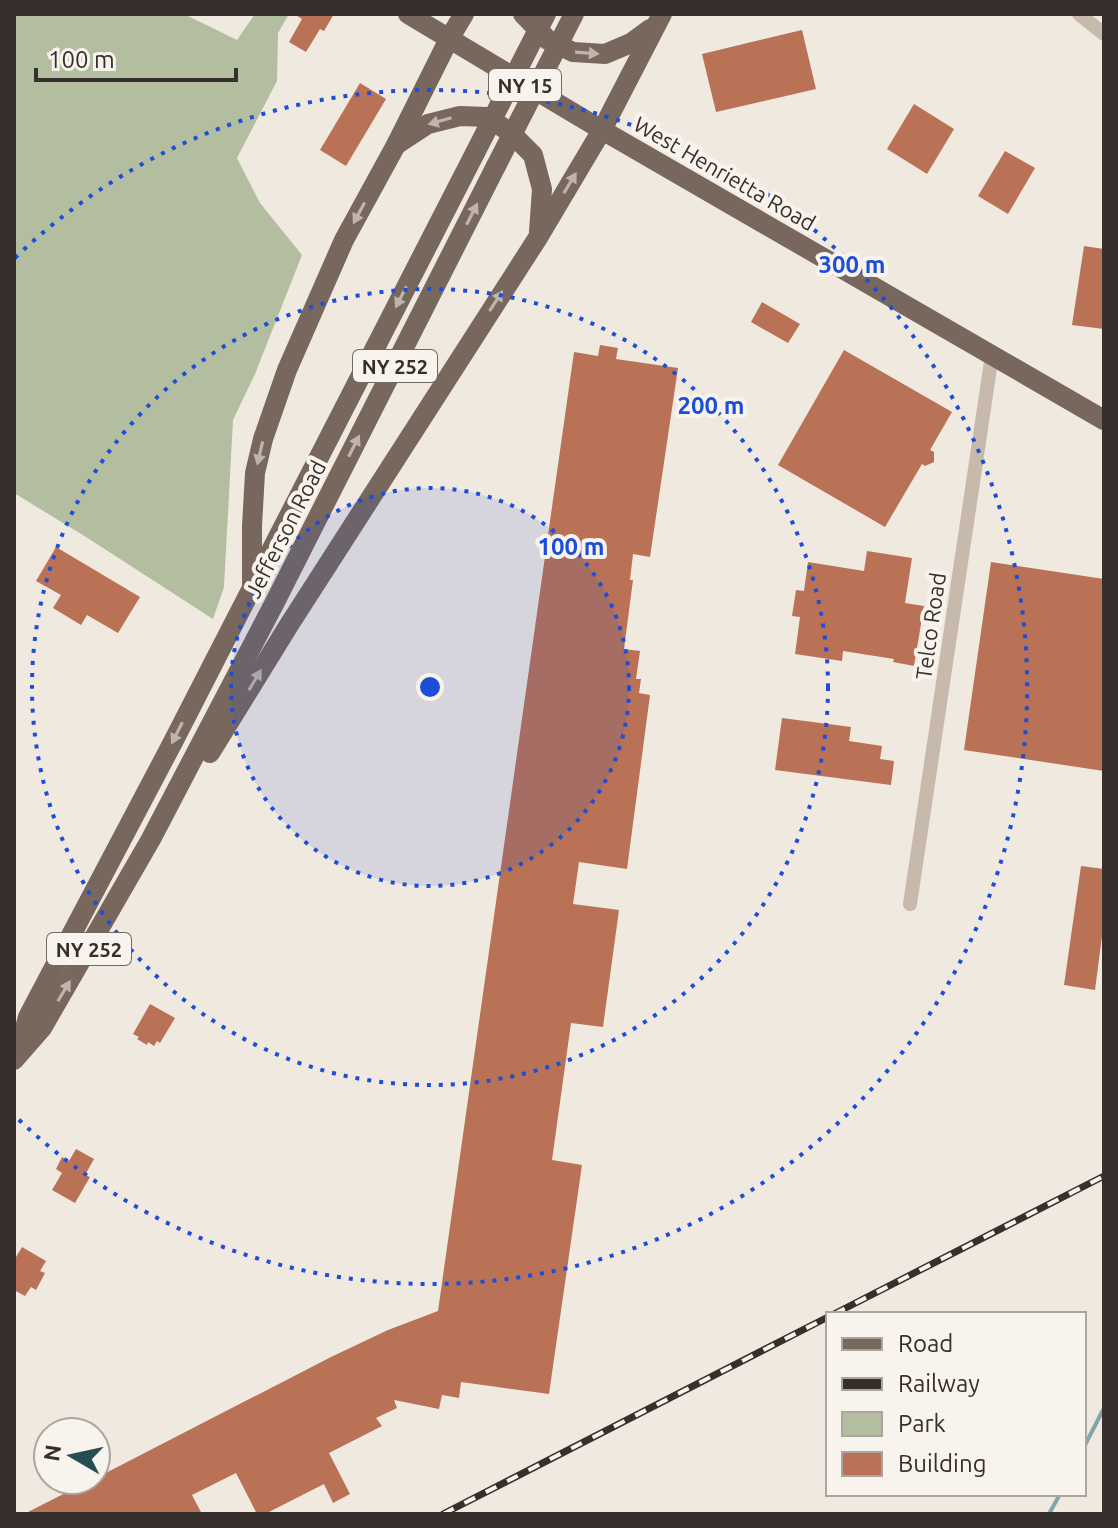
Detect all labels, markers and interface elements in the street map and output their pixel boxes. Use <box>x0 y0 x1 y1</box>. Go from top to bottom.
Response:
scale bar <box>36 32 236 82</box>
text: 100 m <box>48 46 115 73</box>
one-way arrow <box>575 47 600 60</box>
road number: NY 15 <box>489 69 561 101</box>
street label: West Henrietta Road <box>630 111 820 235</box>
one-way arrow <box>428 115 452 128</box>
one-way arrow <box>563 172 577 194</box>
one-way arrow <box>352 202 366 225</box>
one-way arrow <box>465 203 478 226</box>
text: 300 m <box>819 251 885 278</box>
one-way arrow <box>395 286 408 309</box>
one-way arrow <box>489 291 504 312</box>
road number: NY 252 <box>353 350 437 382</box>
text: 200 m <box>678 392 744 419</box>
one-way arrow <box>347 435 361 458</box>
one-way arrow <box>253 441 266 466</box>
street label: Jefferson Road <box>240 456 330 602</box>
text: 100 m <box>538 533 604 560</box>
street label: Telco Road <box>910 571 950 681</box>
one-way arrow <box>248 669 262 691</box>
centre of rings <box>416 673 444 701</box>
one-way arrow <box>171 722 185 744</box>
road number: NY 252 <box>47 933 131 965</box>
one-way arrow <box>57 980 71 1002</box>
legend <box>826 1312 1086 1496</box>
text: Road <box>898 1330 953 1357</box>
text: Railway <box>898 1370 980 1397</box>
text: Park <box>898 1410 946 1437</box>
north arrow <box>32 1416 112 1496</box>
text: N <box>38 1443 65 1463</box>
text: Building <box>898 1450 986 1477</box>

